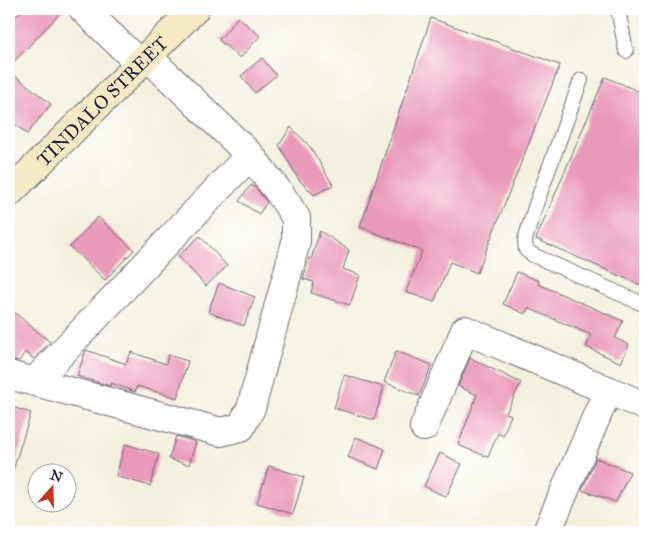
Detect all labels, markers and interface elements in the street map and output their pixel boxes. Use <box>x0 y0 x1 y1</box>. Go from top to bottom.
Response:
street label: TINDALO STREET <box>32 31 172 171</box>
north arrow <box>28 464 78 514</box>
text: N <box>48 466 65 486</box>

